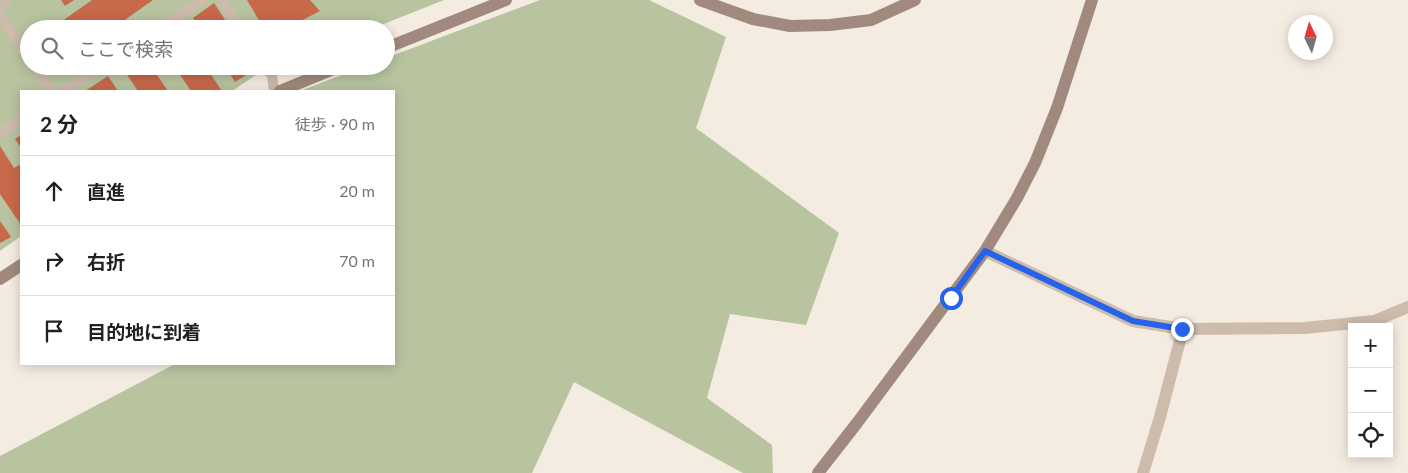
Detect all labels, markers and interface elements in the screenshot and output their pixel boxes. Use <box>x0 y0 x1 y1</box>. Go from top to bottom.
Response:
north arrow <box>1288 15 1333 60</box>
search box <box>20 20 395 75</box>
icon: search <box>38 34 66 62</box>
text: ここで検索 <box>78 37 173 60</box>
text: 2 分 <box>40 111 78 136</box>
text: 徒歩 · 90 m <box>295 114 375 133</box>
icon: ahead <box>40 177 68 205</box>
text: 直進 <box>87 180 125 203</box>
text: 20 m <box>339 181 375 200</box>
icon: right <box>40 247 68 275</box>
text: 右折 <box>87 250 125 273</box>
text: 70 m <box>339 251 375 270</box>
route start <box>940 287 963 310</box>
icon: arrive <box>40 317 68 345</box>
route end <box>1171 318 1194 341</box>
text: 目的地に到着 <box>87 320 201 343</box>
map controls <box>1348 323 1393 458</box>
button: + <box>1348 323 1393 368</box>
button: − <box>1348 368 1393 413</box>
button: locate <box>1348 413 1393 458</box>

